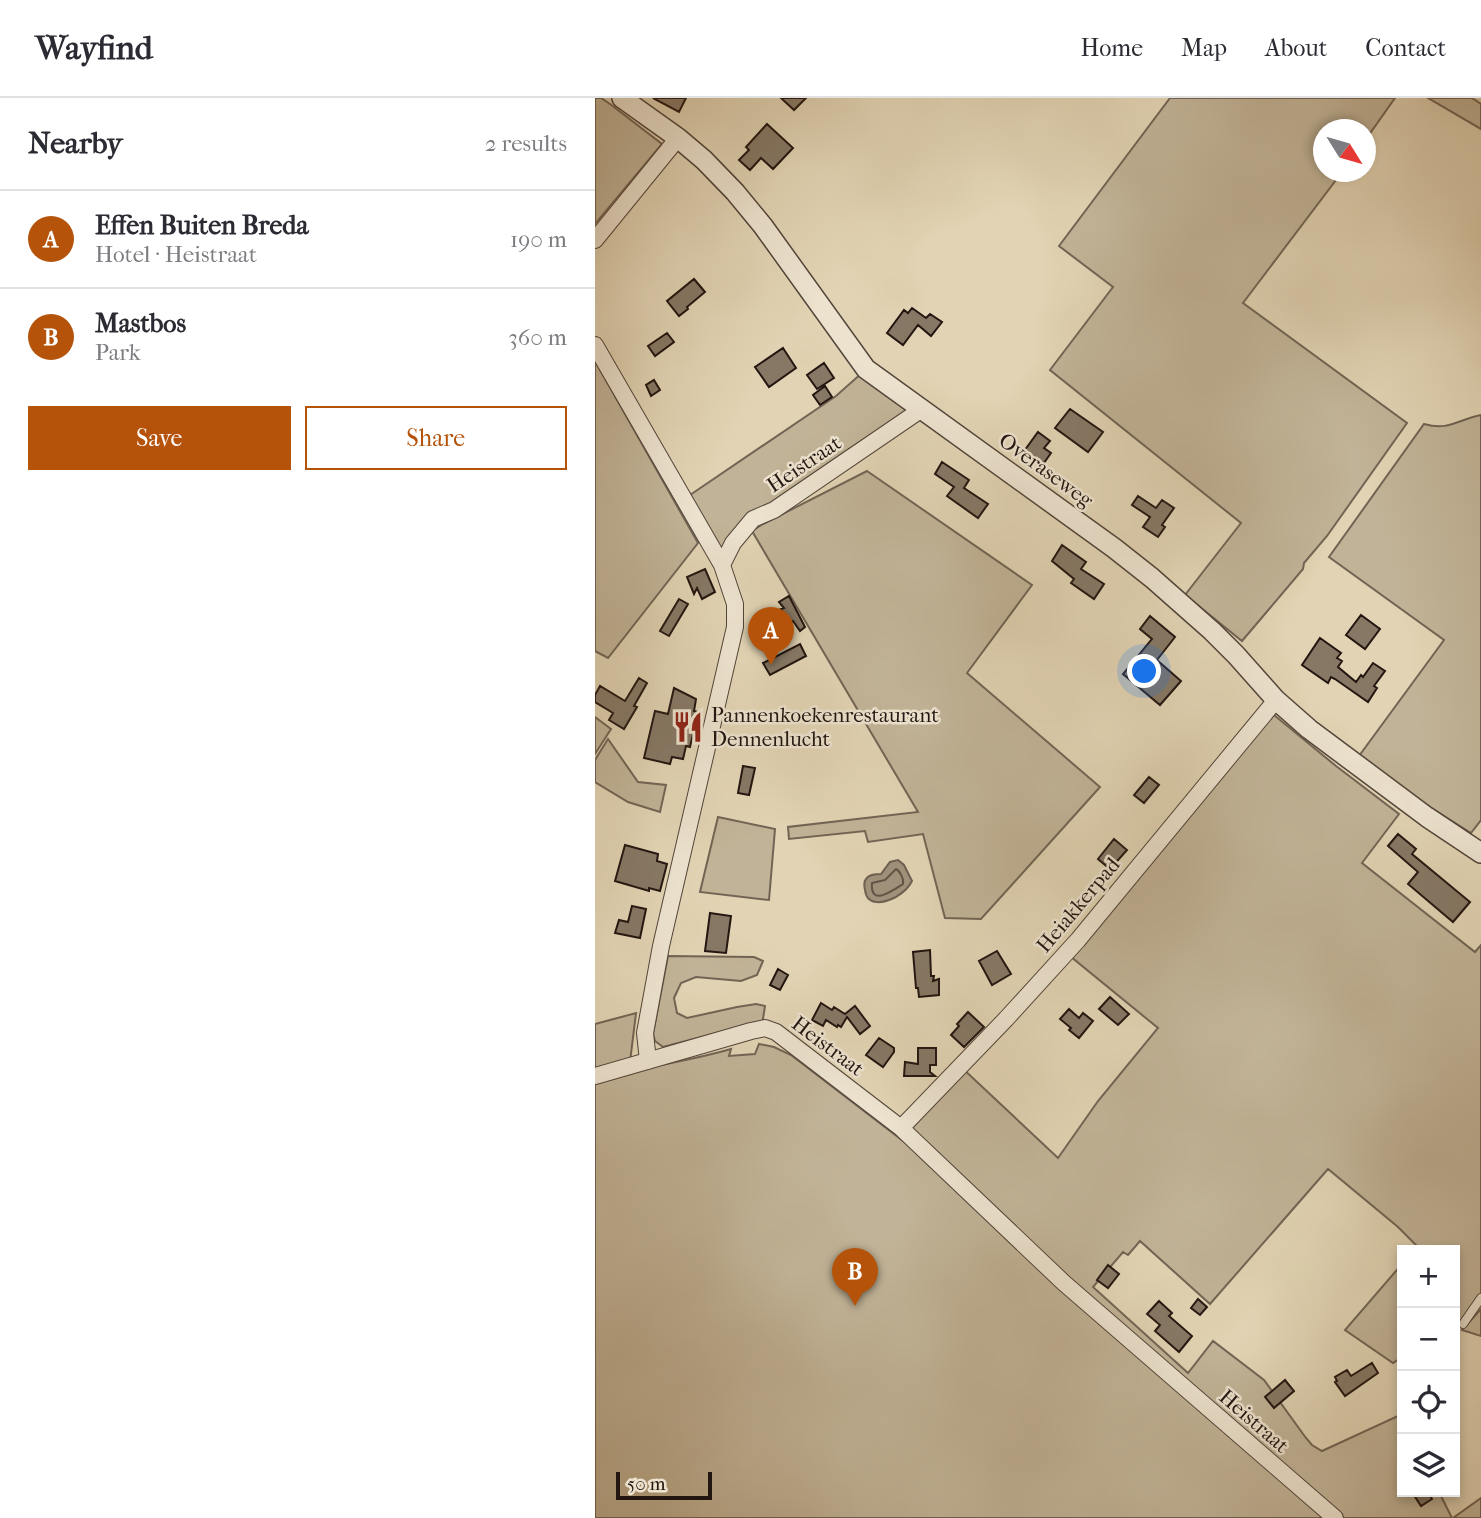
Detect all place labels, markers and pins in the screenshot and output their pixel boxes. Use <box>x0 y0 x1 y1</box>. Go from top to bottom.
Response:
pin: A <box>748 607 794 665</box>
place label: Pannenkoekenrestaurant Dennenlucht <box>711 703 939 751</box>
restaurant icon: Pannenkoekenrestaurant Dennenlucht <box>671 710 705 744</box>
pin: B <box>832 1248 878 1306</box>

